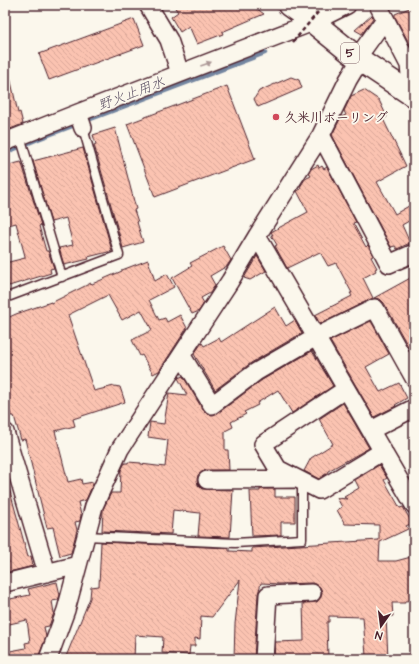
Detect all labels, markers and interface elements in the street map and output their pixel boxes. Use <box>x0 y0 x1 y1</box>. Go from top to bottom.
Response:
road number: 5 <box>341 43 359 63</box>
one-way arrow <box>200 60 212 66</box>
water label: 野火止用水 <box>95 72 168 116</box>
place label: 久米川ボーリング <box>284 109 388 127</box>
marker: 久米川ボーリング <box>271 112 281 122</box>
north arrow <box>361 606 401 646</box>
text: N <box>373 627 384 643</box>

